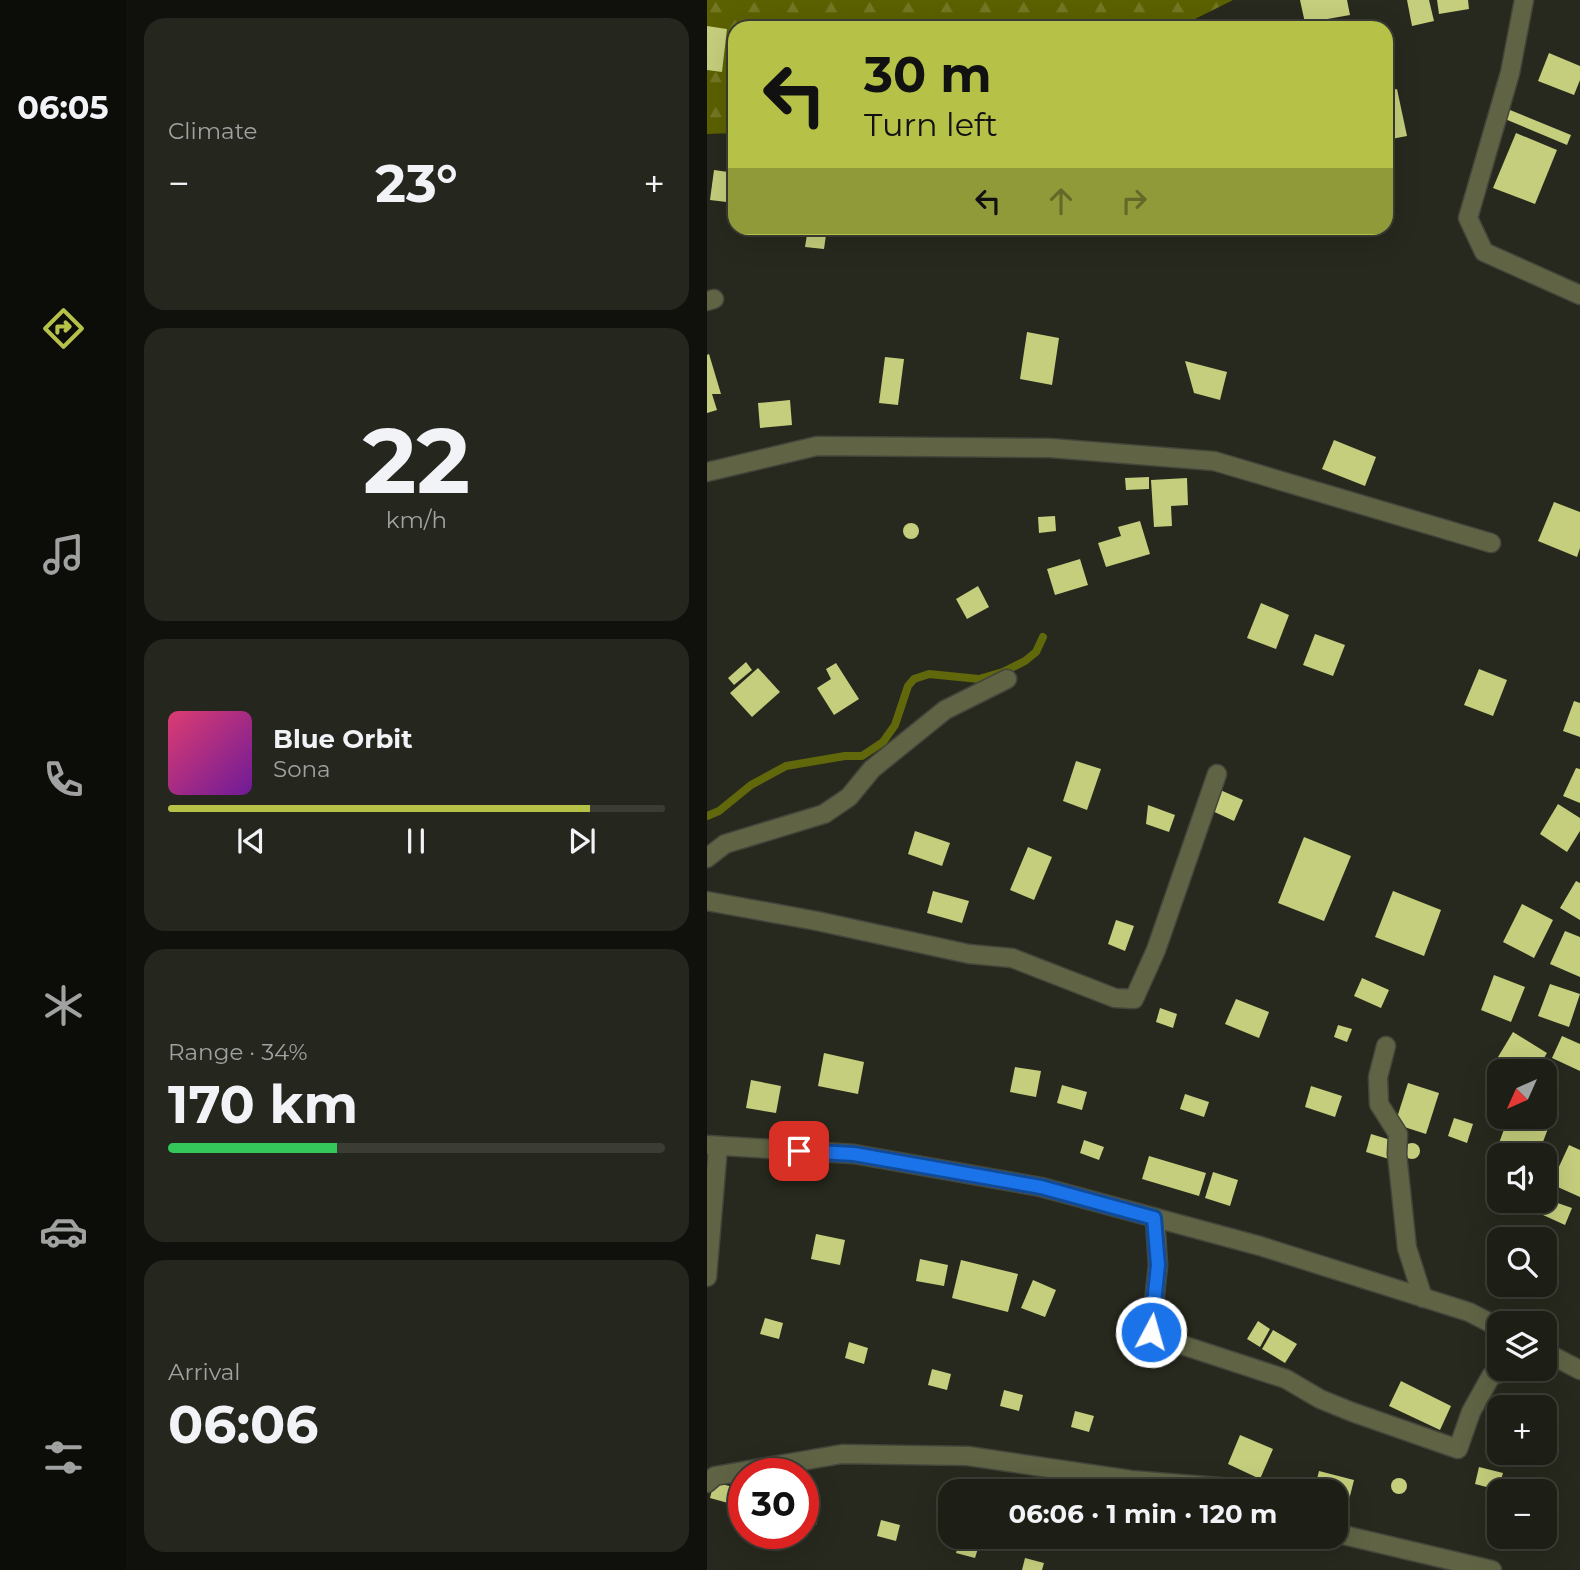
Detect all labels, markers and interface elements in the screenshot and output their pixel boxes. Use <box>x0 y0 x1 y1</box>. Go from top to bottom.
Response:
text: 30 m <box>864 45 992 104</box>
icon: left <box>749 49 840 140</box>
text: 06:05 <box>17 88 109 127</box>
text: Turn left <box>864 105 998 144</box>
text: Climate <box>168 117 257 145</box>
text: 23° <box>375 152 458 215</box>
text: − <box>168 160 190 207</box>
text: + <box>643 160 665 207</box>
icon: left <box>969 182 1007 220</box>
icon: ahead <box>1042 182 1080 220</box>
icon: right <box>1115 182 1153 220</box>
icon: directions <box>39 304 88 353</box>
text: 22 <box>363 405 470 516</box>
text: km/h <box>386 506 447 534</box>
icon: music <box>39 530 88 579</box>
text: Blue Orbit <box>273 723 412 755</box>
icon: phone <box>39 755 88 804</box>
text: Sona <box>273 755 331 783</box>
icon: previous <box>232 822 270 860</box>
icon: pause <box>397 822 435 860</box>
icon: next <box>563 822 601 860</box>
icon: climate <box>39 981 88 1030</box>
text: Range · 34% <box>168 1038 308 1066</box>
north arrow <box>1487 1059 1557 1129</box>
map controls <box>1487 1059 1557 1549</box>
text: 170 km <box>168 1073 358 1136</box>
pin <box>769 1121 829 1181</box>
icon: arrive <box>780 1132 818 1170</box>
button: sound <box>1487 1143 1557 1213</box>
icon: car <box>39 1207 88 1256</box>
button: search <box>1487 1227 1557 1297</box>
position arrow <box>1114 1295 1188 1369</box>
button: layers <box>1487 1311 1557 1381</box>
text: Arrival <box>168 1358 241 1386</box>
text: 06:06 <box>168 1393 319 1456</box>
button: + <box>1487 1395 1557 1465</box>
icon: filters <box>39 1433 88 1482</box>
speed limit sign: 30 <box>728 1458 819 1549</box>
button: − <box>1487 1479 1557 1549</box>
text: 06:06 · 1 min · 120 m <box>1009 1498 1277 1530</box>

